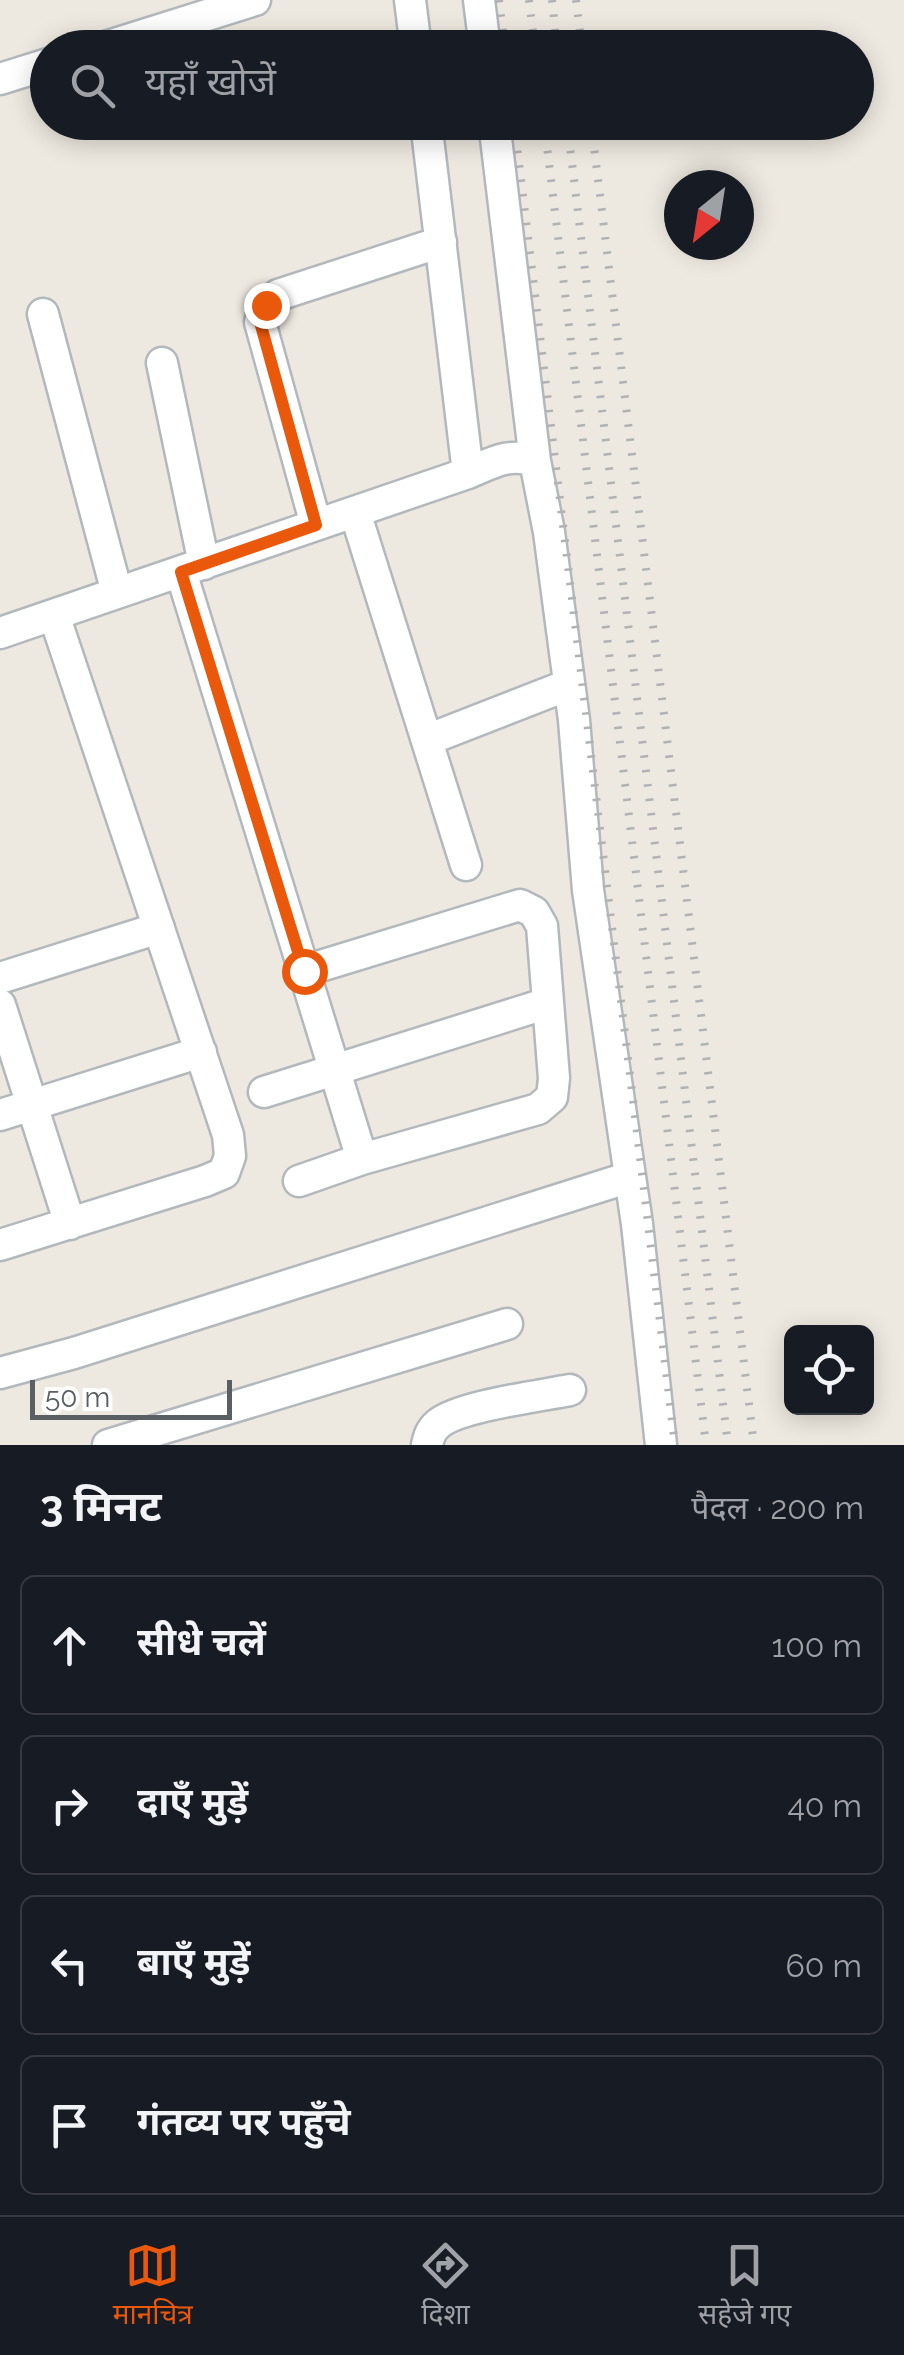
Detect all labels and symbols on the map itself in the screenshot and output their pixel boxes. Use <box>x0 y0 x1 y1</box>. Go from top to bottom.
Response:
north arrow <box>664 170 754 260</box>
route end <box>244 283 290 329</box>
route start <box>282 949 328 995</box>
scale bar <box>30 1375 232 1420</box>

